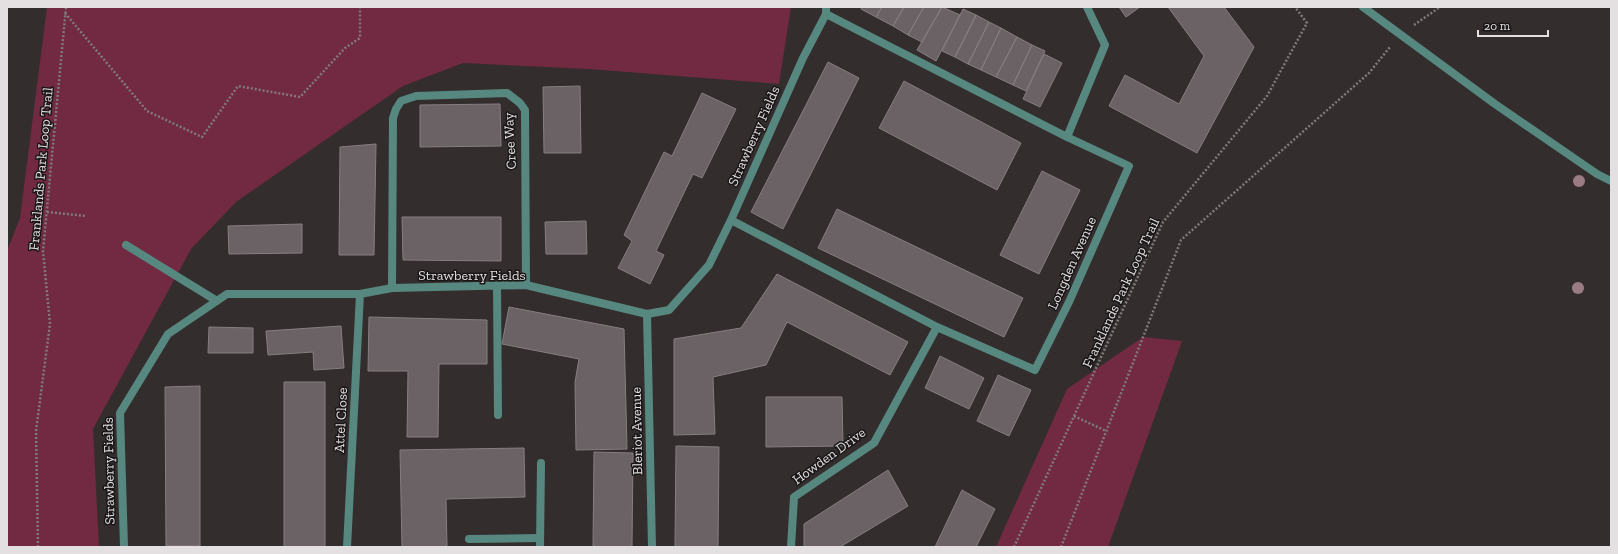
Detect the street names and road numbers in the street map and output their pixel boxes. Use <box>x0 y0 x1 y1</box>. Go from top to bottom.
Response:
street label: Strawberry Fields <box>724 83 784 189</box>
street label: Franklands Park Loop Trail <box>25 86 57 251</box>
street label: Cree Way <box>500 111 520 170</box>
street label: Longden Avenue <box>1044 214 1100 312</box>
street label: Franklands Park Loop Trail <box>1079 215 1163 371</box>
street label: Strawberry Fields <box>418 267 526 284</box>
street label: Attel Close <box>331 386 351 453</box>
street label: Bleriot Avenue <box>628 386 646 475</box>
street label: Strawberry Fields <box>100 417 118 525</box>
street label: Howden Drive <box>789 424 869 488</box>

